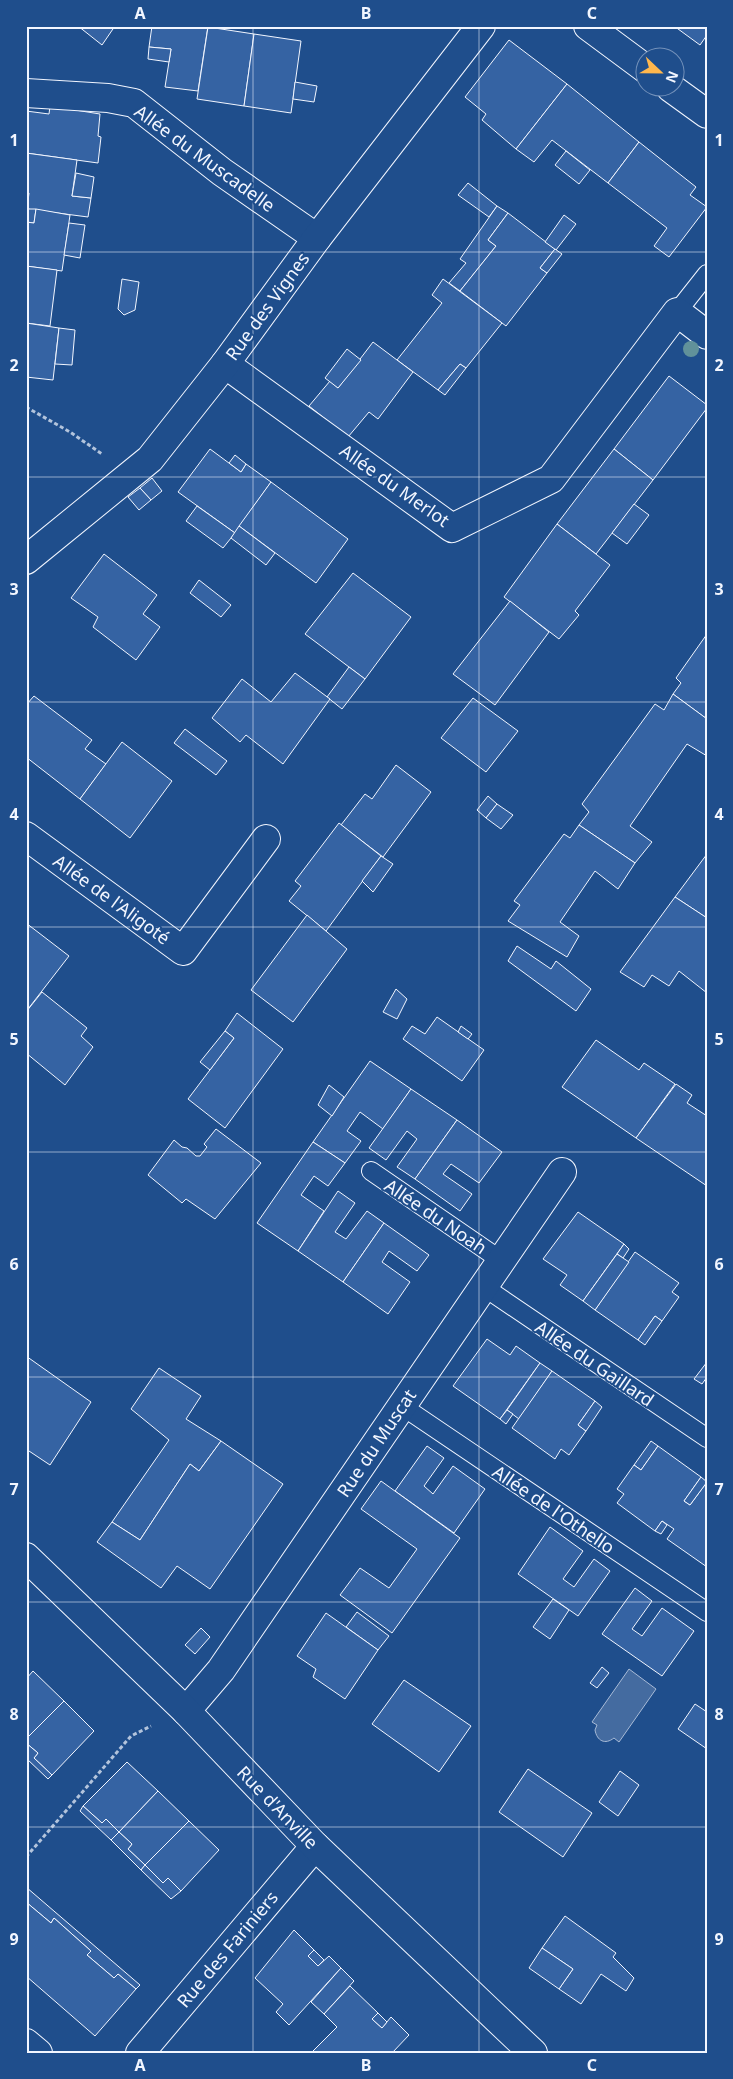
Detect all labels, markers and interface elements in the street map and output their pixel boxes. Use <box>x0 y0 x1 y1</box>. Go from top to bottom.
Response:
text: A <box>134 2 146 24</box>
text: B <box>361 2 371 24</box>
text: C <box>587 2 597 24</box>
north arrow <box>636 48 686 98</box>
text: N <box>662 68 683 86</box>
street label: Allée du Muscadelle <box>130 99 280 217</box>
text: 1 <box>9 129 19 151</box>
text: 1 <box>714 129 724 151</box>
street label: Rue des Vignes <box>220 247 314 365</box>
text: 2 <box>9 354 19 376</box>
text: 2 <box>714 354 724 376</box>
street label: Allée du Merlot <box>335 438 455 532</box>
text: 3 <box>9 578 19 600</box>
text: 3 <box>714 578 724 600</box>
text: 4 <box>9 803 19 825</box>
text: 4 <box>714 803 724 825</box>
street label: Allée de l'Aligoté <box>49 849 175 949</box>
text: 5 <box>9 1028 19 1050</box>
text: 5 <box>714 1028 724 1050</box>
street label: Allée du Noah <box>380 1173 492 1259</box>
text: 6 <box>9 1253 19 1275</box>
text: 6 <box>714 1253 724 1275</box>
street label: Allée du Gaillard <box>531 1314 659 1412</box>
street label: Rue du Muscat <box>331 1384 421 1502</box>
street label: Allée de l'Othello <box>488 1459 620 1559</box>
text: 7 <box>9 1478 19 1500</box>
text: 7 <box>714 1478 724 1500</box>
text: 8 <box>9 1703 19 1725</box>
text: 8 <box>714 1703 724 1725</box>
street label: Rue d'Anville <box>232 1760 324 1854</box>
street label: Rue des Fariniers <box>171 1886 283 2012</box>
text: 9 <box>9 1928 19 1950</box>
text: 9 <box>714 1928 724 1950</box>
text: A <box>134 2054 146 2076</box>
text: B <box>361 2054 371 2076</box>
text: C <box>587 2054 597 2076</box>

